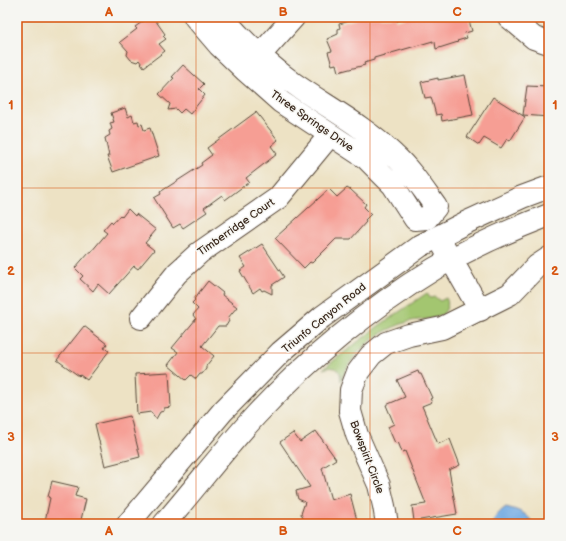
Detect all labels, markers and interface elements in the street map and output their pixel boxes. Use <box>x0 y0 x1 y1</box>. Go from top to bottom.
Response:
text: A <box>104 4 113 20</box>
text: B <box>278 4 288 20</box>
text: C <box>452 4 462 20</box>
street label: Three Springs Drive <box>268 87 356 155</box>
text: 1 <box>8 97 14 113</box>
text: 1 <box>552 97 558 113</box>
street label: Timberridge Court <box>195 195 277 258</box>
text: 2 <box>7 263 15 279</box>
text: 2 <box>551 263 559 279</box>
street label: Triunfo Canyon Road <box>279 280 369 356</box>
street label: Bowspirit Circle <box>347 419 387 496</box>
text: 3 <box>7 429 15 445</box>
text: 3 <box>551 429 559 445</box>
text: A <box>104 523 113 539</box>
text: B <box>278 523 288 539</box>
text: C <box>452 523 462 539</box>

